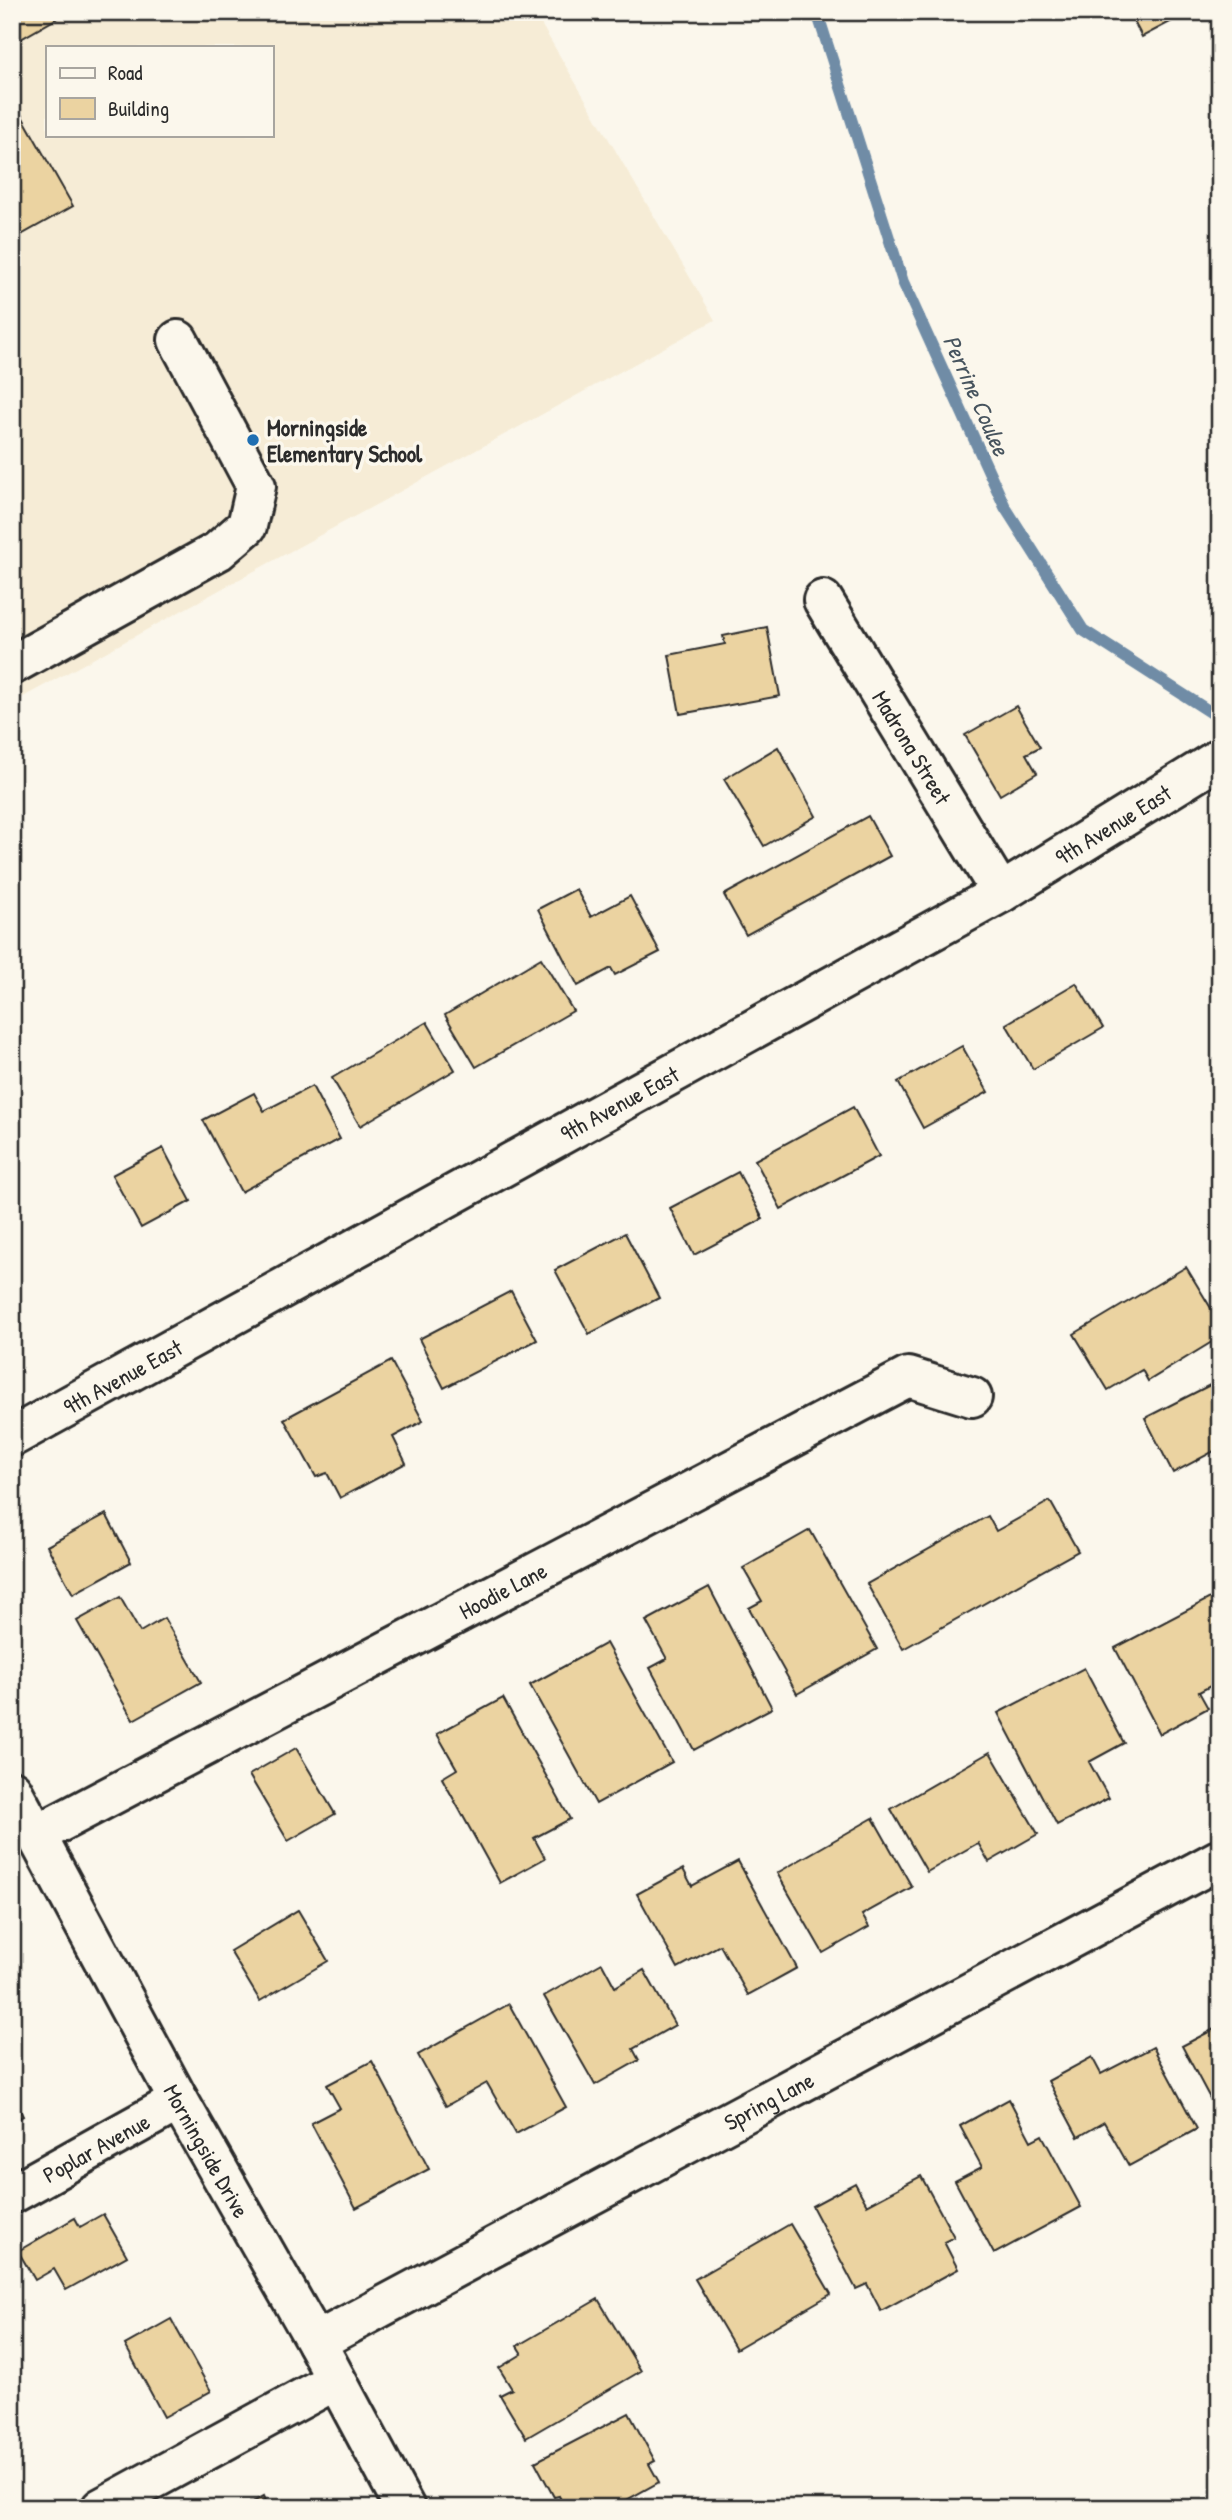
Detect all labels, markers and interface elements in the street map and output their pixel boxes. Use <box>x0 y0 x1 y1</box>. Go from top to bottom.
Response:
legend <box>46 46 273 136</box>
text: Road <box>108 58 142 87</box>
text: Building <box>108 94 169 123</box>
water label: Perrine Coulee <box>936 330 1018 462</box>
place label: Morningside Elementary School <box>267 412 423 470</box>
marker: Morningside Elementary School <box>245 432 261 448</box>
street label: Madrona Street <box>866 684 959 811</box>
street label: 9th Avenue East <box>1049 776 1178 872</box>
street label: 9th Avenue East <box>554 1057 685 1148</box>
street label: 9th Avenue East <box>58 1331 188 1421</box>
street label: Hoodie Lane <box>453 1554 552 1626</box>
street label: Spring Lane <box>718 2064 819 2137</box>
street label: Morningside Drive <box>157 2078 257 2223</box>
street label: Poplar Avenue <box>37 2105 155 2190</box>

